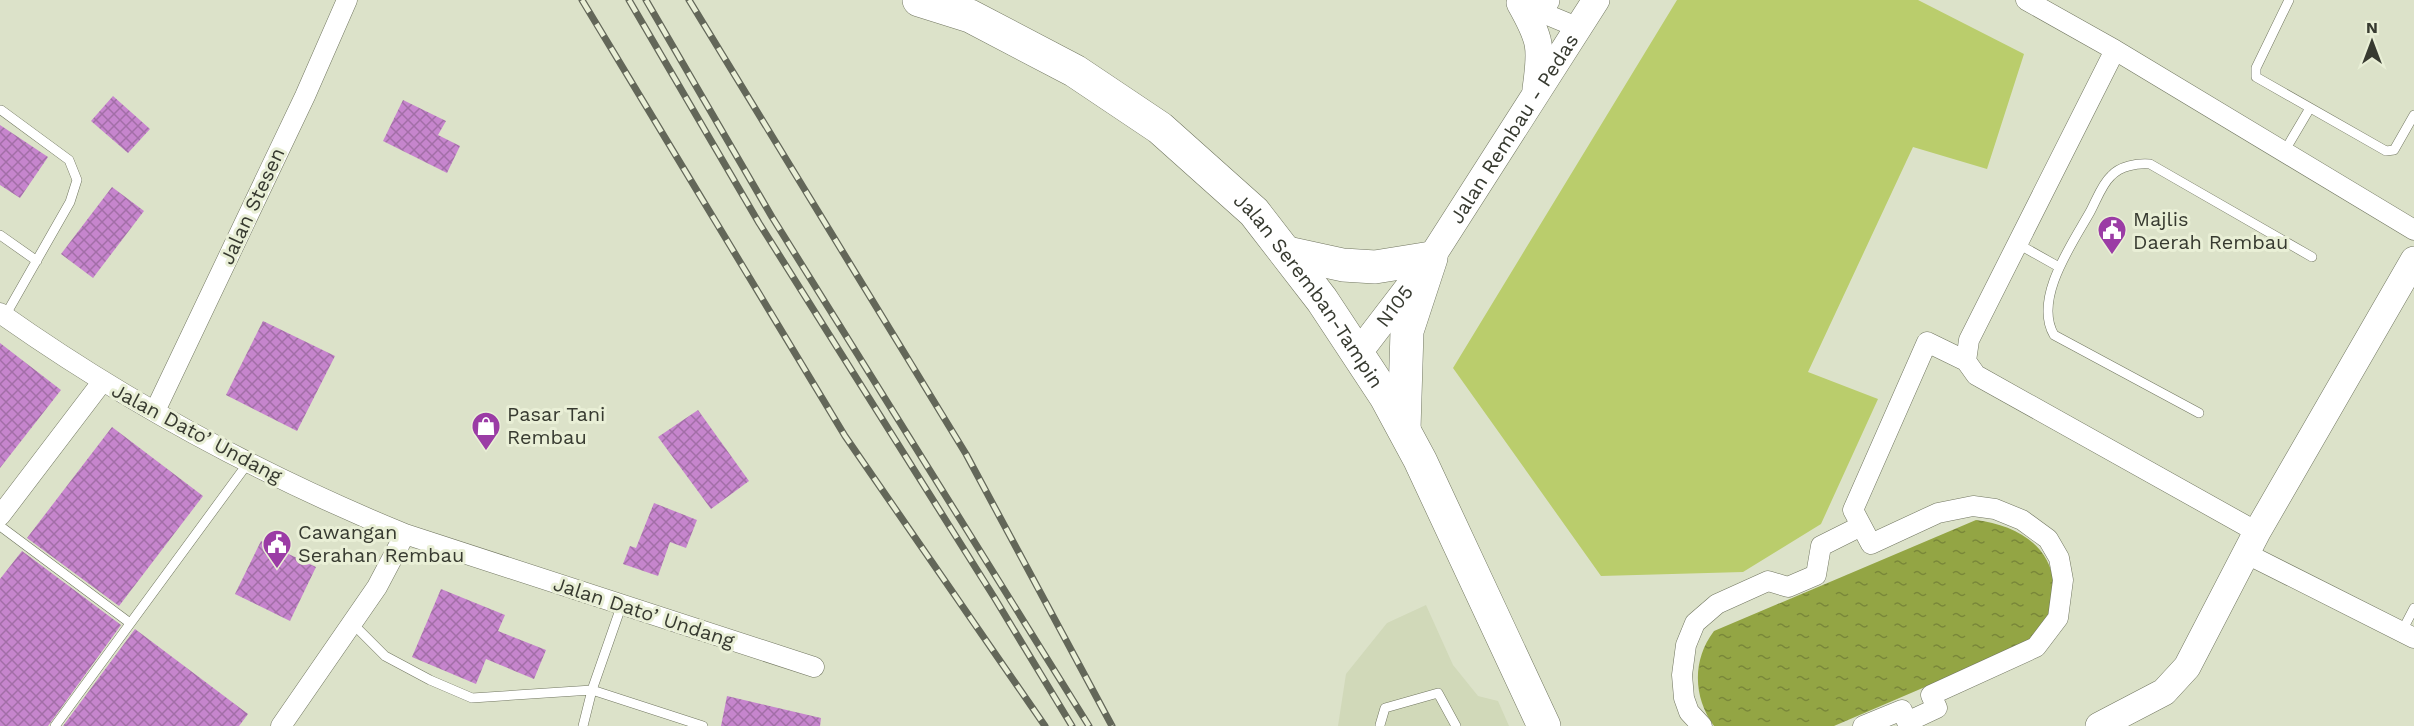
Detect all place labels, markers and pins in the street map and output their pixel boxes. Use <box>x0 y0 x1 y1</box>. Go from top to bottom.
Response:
place label: Majlis Daerah Rembau <box>2133 207 2288 254</box>
public building icon: Majlis Daerah Rembau <box>2096 214 2128 256</box>
place label: Pasar Tani Rembau <box>507 402 605 449</box>
shop icon: Pasar Tani Rembau <box>470 410 502 452</box>
place label: Cawangan Serahan Rembau <box>298 520 464 567</box>
public building icon: Cawangan Serahan Rembau <box>261 528 293 570</box>

